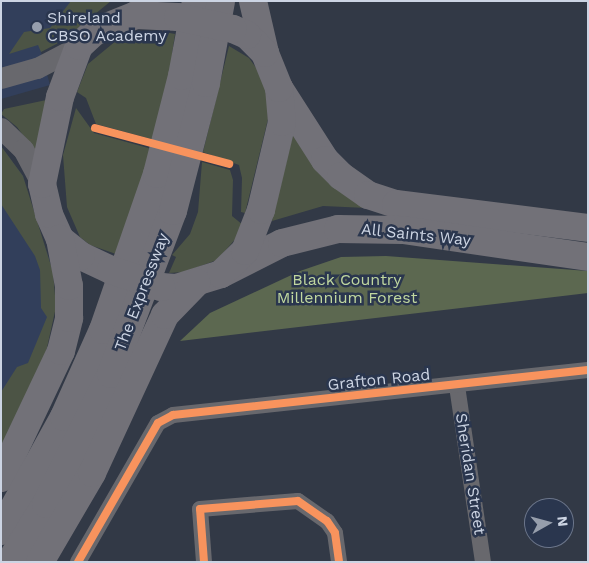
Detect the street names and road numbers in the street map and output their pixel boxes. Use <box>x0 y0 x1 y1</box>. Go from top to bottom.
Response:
street label: All Saints Way <box>360 220 472 250</box>
street label: The Expressway <box>111 230 173 354</box>
street label: Grafton Road <box>327 365 431 395</box>
street label: Sheridan Street <box>451 412 489 536</box>

